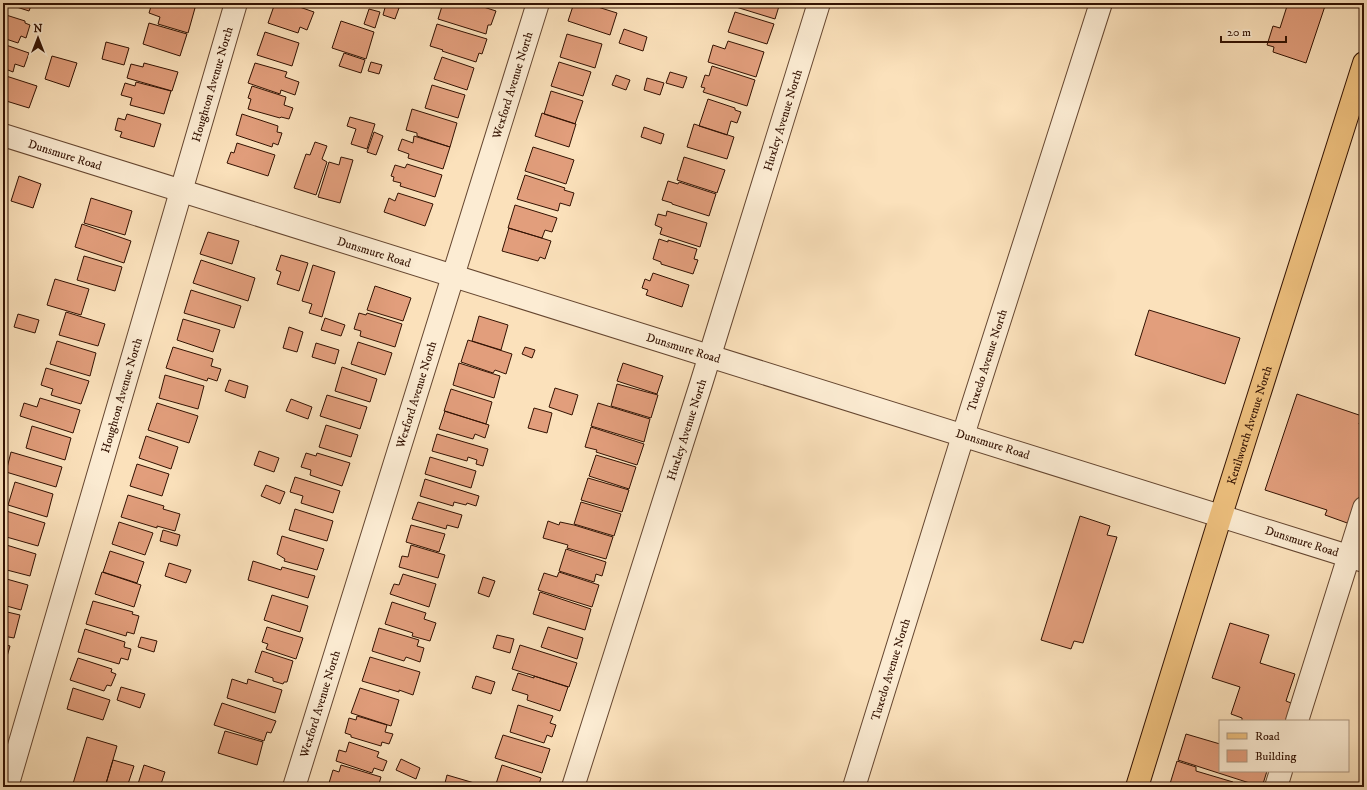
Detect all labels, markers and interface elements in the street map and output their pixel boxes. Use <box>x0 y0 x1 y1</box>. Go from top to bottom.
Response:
north arrow <box>18 18 58 58</box>
scale bar <box>1221 18 1286 44</box>
text: N <box>33 22 43 36</box>
street label: Houghton Avenue North <box>188 24 236 144</box>
text: 20 m <box>1227 25 1251 40</box>
street label: Wexford Avenue North <box>488 29 536 141</box>
street label: Huxley Avenue North <box>760 67 806 173</box>
street label: Dunsmure Road <box>26 136 104 174</box>
street label: Dunsmure Road <box>335 233 413 271</box>
street label: Tuxedo Avenue North <box>964 307 1010 413</box>
street label: Dunsmure Road <box>645 329 722 366</box>
street label: Houghton Avenue North <box>97 335 146 455</box>
street label: Wexford Avenue North <box>392 339 440 451</box>
street label: Kenilworth Avenue North <box>1224 363 1276 486</box>
street label: Huxley Avenue North <box>663 376 710 482</box>
street label: Dunsmure Road <box>954 425 1032 463</box>
street label: Dunsmure Road <box>1263 522 1341 560</box>
street label: Tuxedo Avenue North <box>868 616 914 723</box>
street label: Wexford Avenue North <box>296 648 344 760</box>
legend <box>1219 720 1349 772</box>
text: Road <box>1255 729 1280 744</box>
text: Building <box>1255 749 1296 764</box>

